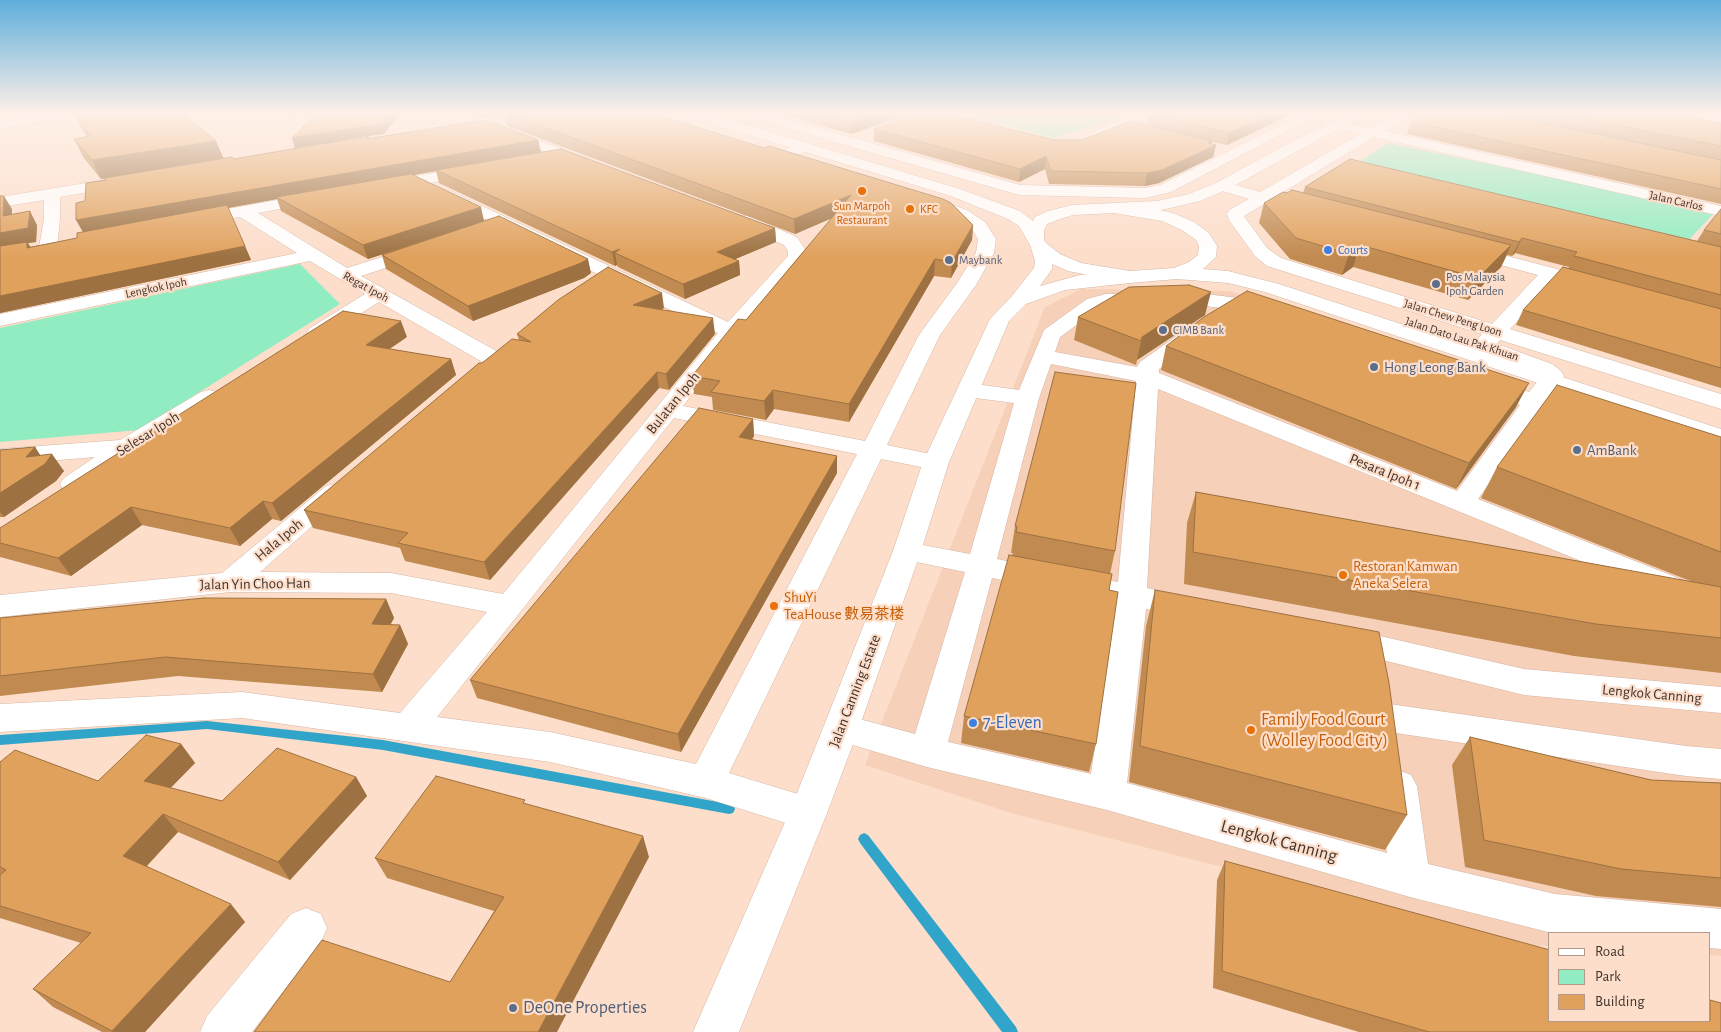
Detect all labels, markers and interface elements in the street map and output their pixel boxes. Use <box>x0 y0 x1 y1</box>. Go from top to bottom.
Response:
marker: Sun Marpoh Restaurant <box>856 185 868 197</box>
street label: Jalan Carlos <box>1648 188 1704 214</box>
place label: Sun Marpoh Restaurant <box>834 199 890 227</box>
place label: KFC <box>920 202 938 216</box>
marker: KFC <box>904 203 916 215</box>
place label: Courts <box>1338 243 1368 257</box>
marker: Courts <box>1322 244 1334 256</box>
place label: Maybank <box>959 253 1002 267</box>
marker: Maybank <box>943 254 955 266</box>
street label: Regat Ipoh <box>341 269 391 305</box>
place label: Pos Malaysia Ipoh Garden <box>1446 270 1505 298</box>
street label: Lengkok Ipoh <box>124 274 188 302</box>
marker: Pos Malaysia Ipoh Garden <box>1430 278 1442 290</box>
street label: Jalan Chew Peng Loon <box>1402 296 1504 340</box>
street label: Jalan Dato Lau Pak Khuan <box>1403 314 1521 364</box>
place label: CIMB Bank <box>1173 323 1224 337</box>
marker: CIMB Bank <box>1157 324 1169 336</box>
place label: Hong Leong Bank <box>1384 358 1486 376</box>
marker: Hong Leong Bank <box>1368 361 1380 373</box>
street label: Bulatan Ipoh <box>642 368 704 438</box>
street label: Selesar Ipoh <box>113 408 183 460</box>
place label: AmBank <box>1587 441 1637 459</box>
marker: AmBank <box>1571 444 1583 456</box>
street label: Pesara Ipoh 1 <box>1347 450 1423 494</box>
street label: Hala Ipoh <box>251 515 307 565</box>
place label: Restoran Kamwan Aneka Selera <box>1353 557 1458 592</box>
marker: Restoran Kamwan Aneka Selera <box>1337 569 1349 581</box>
street label: Jalan Yin Choo Han <box>199 574 311 594</box>
place label: ShuYi TeaHouse 數易茶楼 <box>784 588 904 623</box>
marker: ShuYi TeaHouse 數易茶楼 <box>768 600 780 612</box>
street label: Jalan Canning Estate <box>825 632 885 750</box>
street label: Lengkok Canning <box>1601 681 1703 707</box>
place label: Family Food Court (Wolley Food City) <box>1261 709 1388 752</box>
place label: 7-Eleven <box>983 712 1042 734</box>
marker: 7-Eleven <box>967 717 979 729</box>
marker: Family Food Court (Wolley Food City) <box>1245 724 1257 736</box>
street label: Lengkok Canning <box>1218 815 1340 867</box>
legend <box>1548 932 1711 1022</box>
text: Road <box>1595 944 1625 959</box>
text: Park <box>1595 969 1621 984</box>
text: Building <box>1595 994 1645 1009</box>
place label: DeOne Properties <box>523 997 647 1019</box>
marker: DeOne Properties <box>507 1002 519 1014</box>

